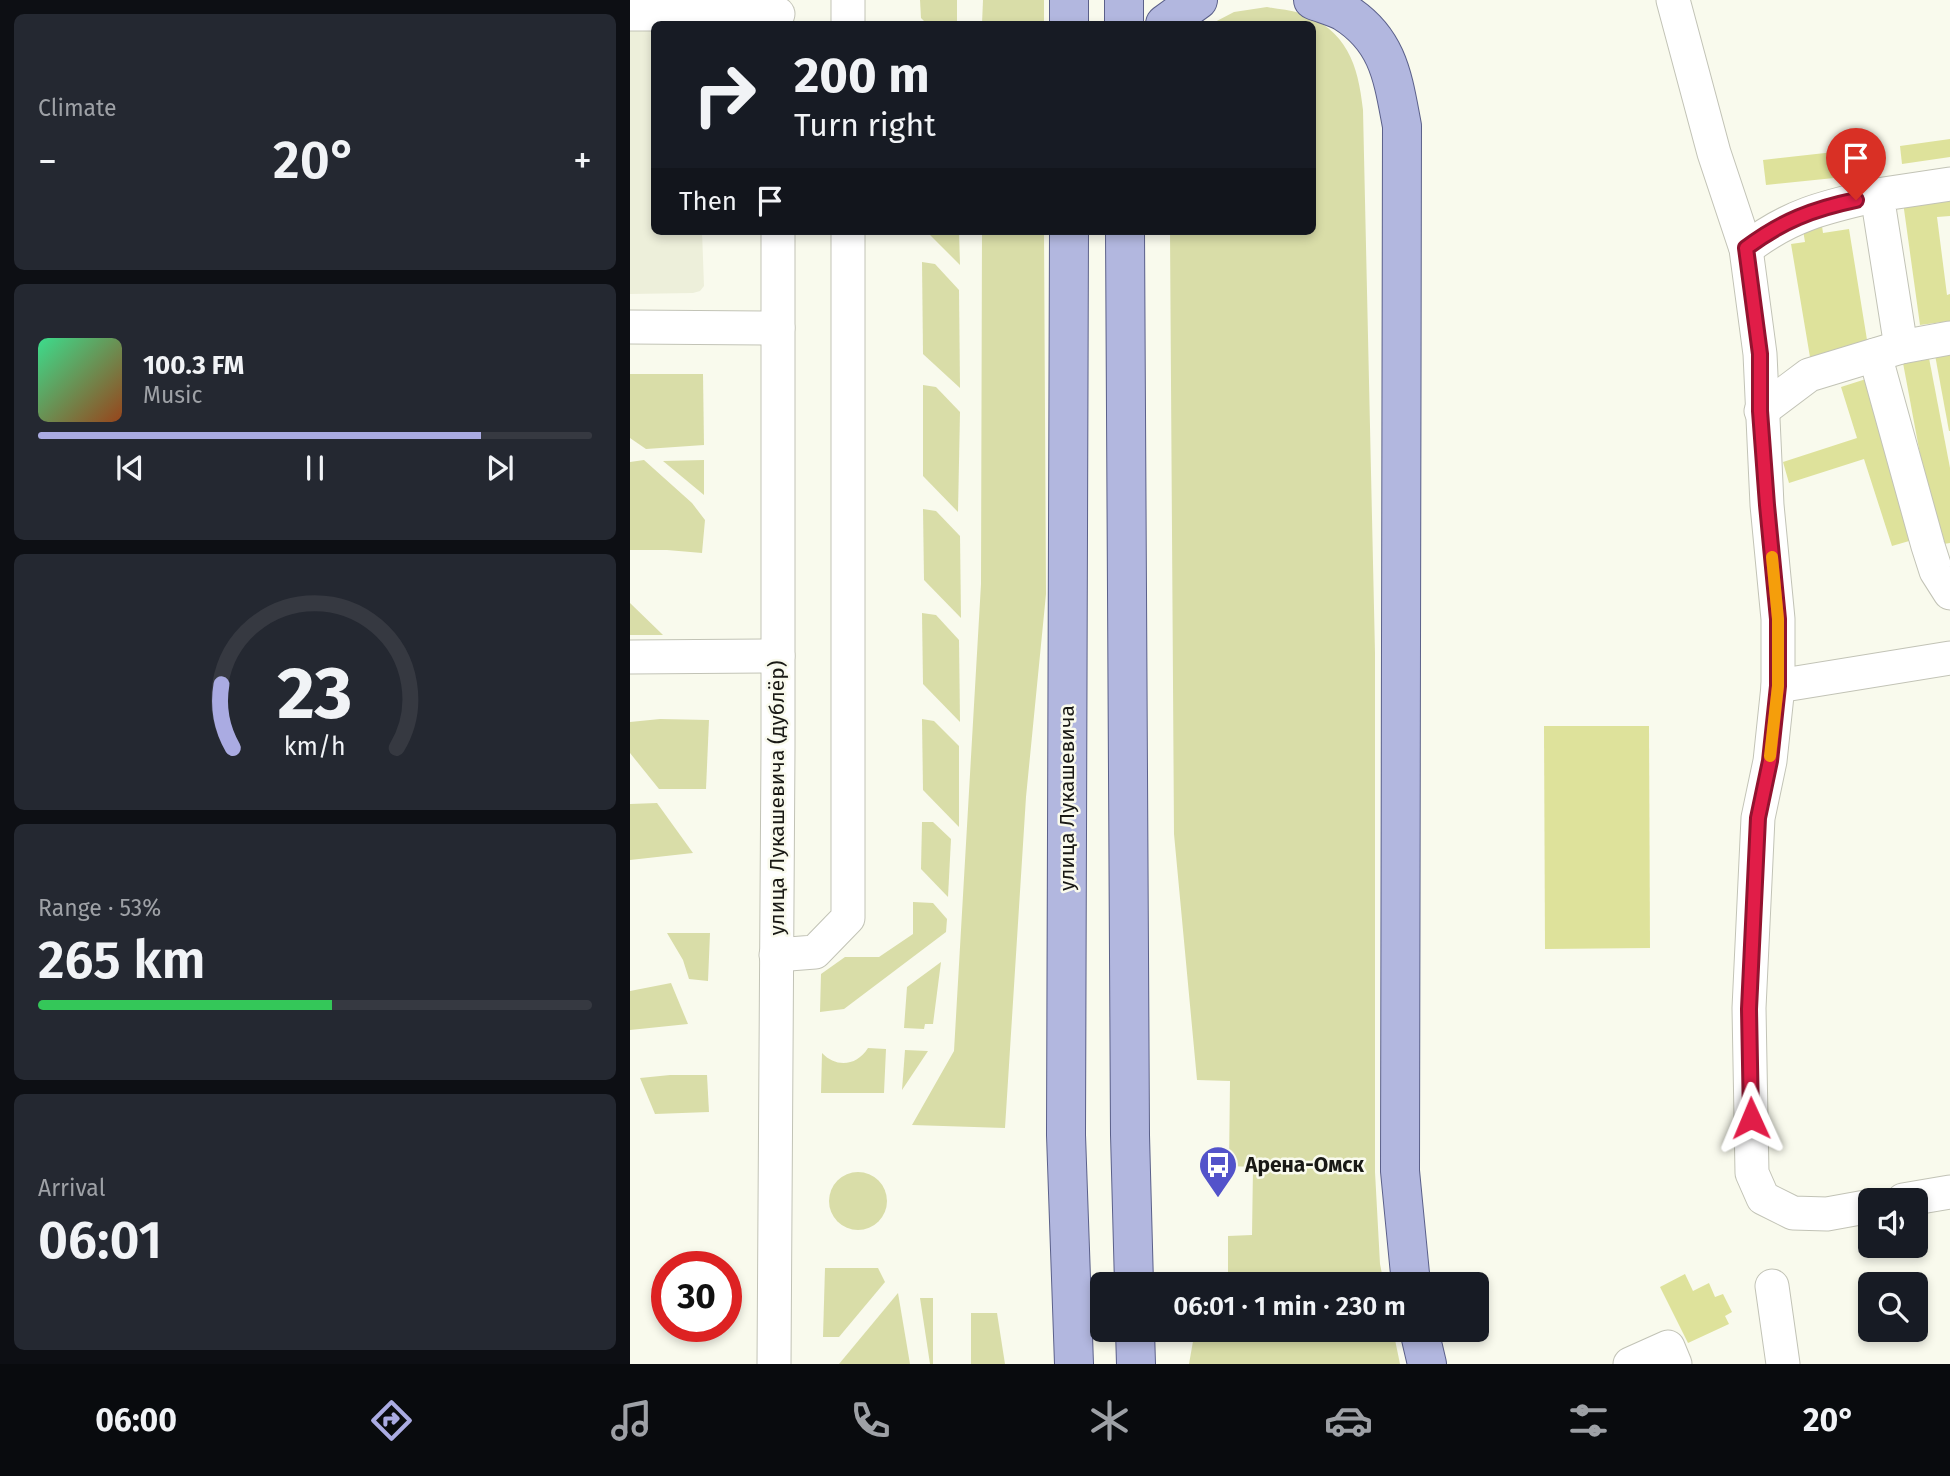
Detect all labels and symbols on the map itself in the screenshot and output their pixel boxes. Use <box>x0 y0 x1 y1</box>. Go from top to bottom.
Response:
pin <box>1826 128 1886 200</box>
street label: улица Лукашевича (дублёр) <box>764 660 790 936</box>
street label: улица Лукашевича <box>1054 705 1080 891</box>
position arrow <box>1714 1081 1788 1155</box>
bus stop icon: Арена-Омск <box>1197 1144 1239 1199</box>
place label: Арена-Омск <box>1244 1152 1364 1178</box>
speed limit sign: 30 <box>651 1251 742 1342</box>

